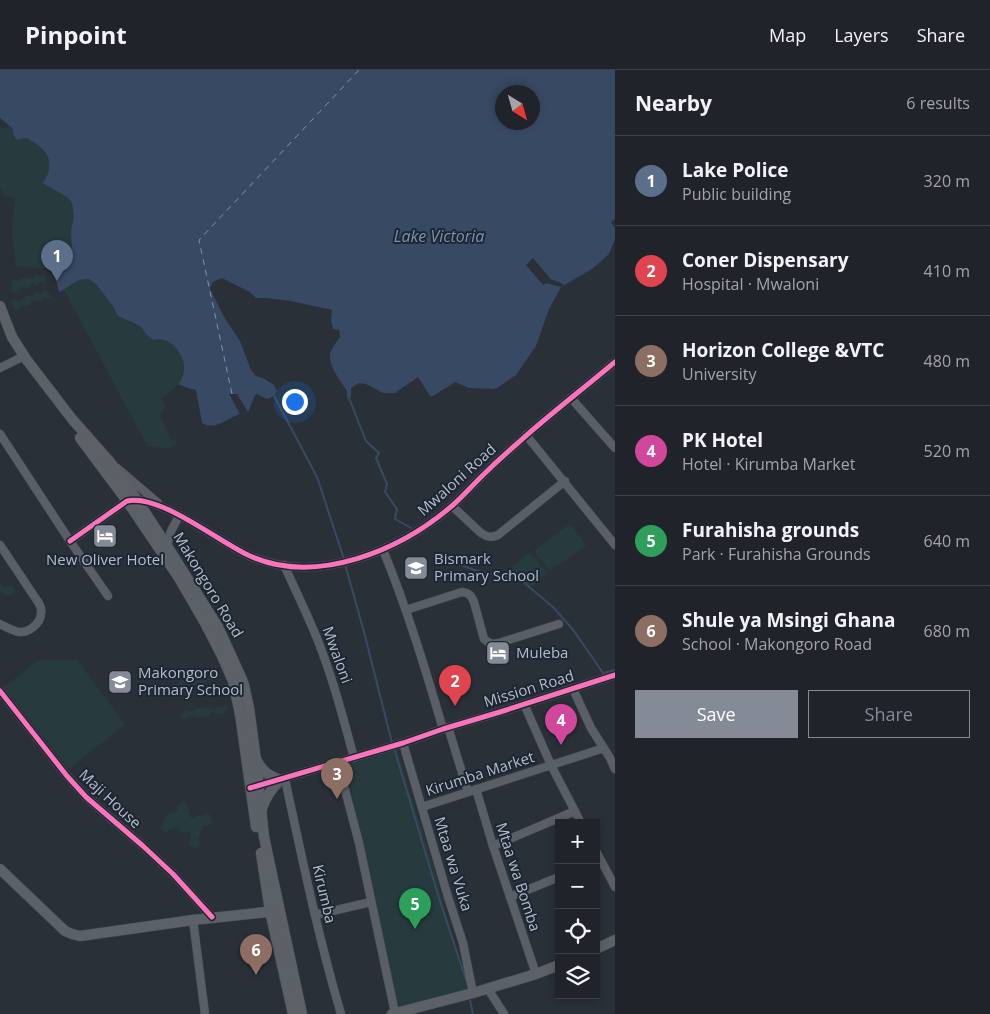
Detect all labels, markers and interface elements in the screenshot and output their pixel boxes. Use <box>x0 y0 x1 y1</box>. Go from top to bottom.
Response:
text: Pinpoint <box>25 18 127 51</box>
text: Map <box>769 23 806 47</box>
text: Layers <box>834 23 889 47</box>
text: Share <box>917 23 965 47</box>
north arrow <box>495 85 540 130</box>
text: Nearby <box>635 89 712 117</box>
text: 6 results <box>906 92 970 114</box>
text: Lake Police <box>682 157 788 183</box>
text: 1 <box>646 170 656 192</box>
text: 320 m <box>924 170 970 192</box>
text: Public building <box>682 183 791 205</box>
water label: Lake Victoria <box>394 225 484 247</box>
pin: 1 <box>41 240 73 281</box>
text: Coner Dispensary <box>682 247 849 273</box>
text: 2 <box>646 260 656 282</box>
text: 410 m <box>924 260 970 282</box>
text: Hospital · Mwaloni <box>682 273 819 295</box>
text: Horizon College &VTC <box>682 337 884 363</box>
text: 3 <box>646 350 656 372</box>
text: 480 m <box>924 350 970 372</box>
text: University <box>682 363 756 385</box>
your location <box>282 389 308 415</box>
text: PK Hotel <box>682 427 763 453</box>
street label: Mwaloni Road <box>413 439 500 520</box>
text: 4 <box>646 440 656 462</box>
text: 520 m <box>924 440 970 462</box>
text: Hotel · Kirumba Market <box>682 453 855 475</box>
text: Furahisha grounds <box>682 517 859 543</box>
hotel icon: New Oliver Hotel <box>92 523 118 549</box>
street label: Makongoro Road <box>169 528 248 641</box>
text: 5 <box>646 530 656 552</box>
text: 640 m <box>924 530 970 552</box>
text: Park · Furahisha Grounds <box>682 543 871 565</box>
place label: Bismark Primary School <box>434 548 539 585</box>
place label: New Oliver Hotel <box>46 549 164 569</box>
school or university icon: Bismark Primary School <box>403 555 429 581</box>
text: Shule ya Msingi Ghana <box>682 607 895 633</box>
text: 6 <box>646 620 656 642</box>
text: 680 m <box>924 620 970 642</box>
street label: Mwaloni <box>318 623 357 686</box>
text: School · Makongoro Road <box>682 633 872 655</box>
hotel icon: Muleba <box>485 640 511 666</box>
place label: Muleba <box>516 642 568 662</box>
place label: Makongoro Primary School <box>138 662 243 699</box>
pin: 2 <box>439 665 471 706</box>
street label: Mission Road <box>481 665 576 711</box>
school or university icon: Makongoro Primary School <box>107 669 133 695</box>
button: Save <box>635 690 798 738</box>
button: Share <box>808 690 970 738</box>
pin: 4 <box>545 704 577 745</box>
street label: Kirumba Market <box>423 746 537 800</box>
pin: 3 <box>321 758 353 799</box>
street label: Maji House <box>75 764 146 832</box>
street label: Mtaa wa Vuka <box>430 814 478 913</box>
map controls <box>555 819 600 999</box>
button: + <box>555 819 600 864</box>
street label: Mtaa wa Bomba <box>492 820 546 934</box>
street label: Kirumba <box>309 862 341 925</box>
button: − <box>555 864 600 909</box>
pin: 5 <box>399 888 431 929</box>
button: locate <box>555 909 600 954</box>
pin: 6 <box>240 934 272 975</box>
button: layers <box>555 954 600 999</box>

